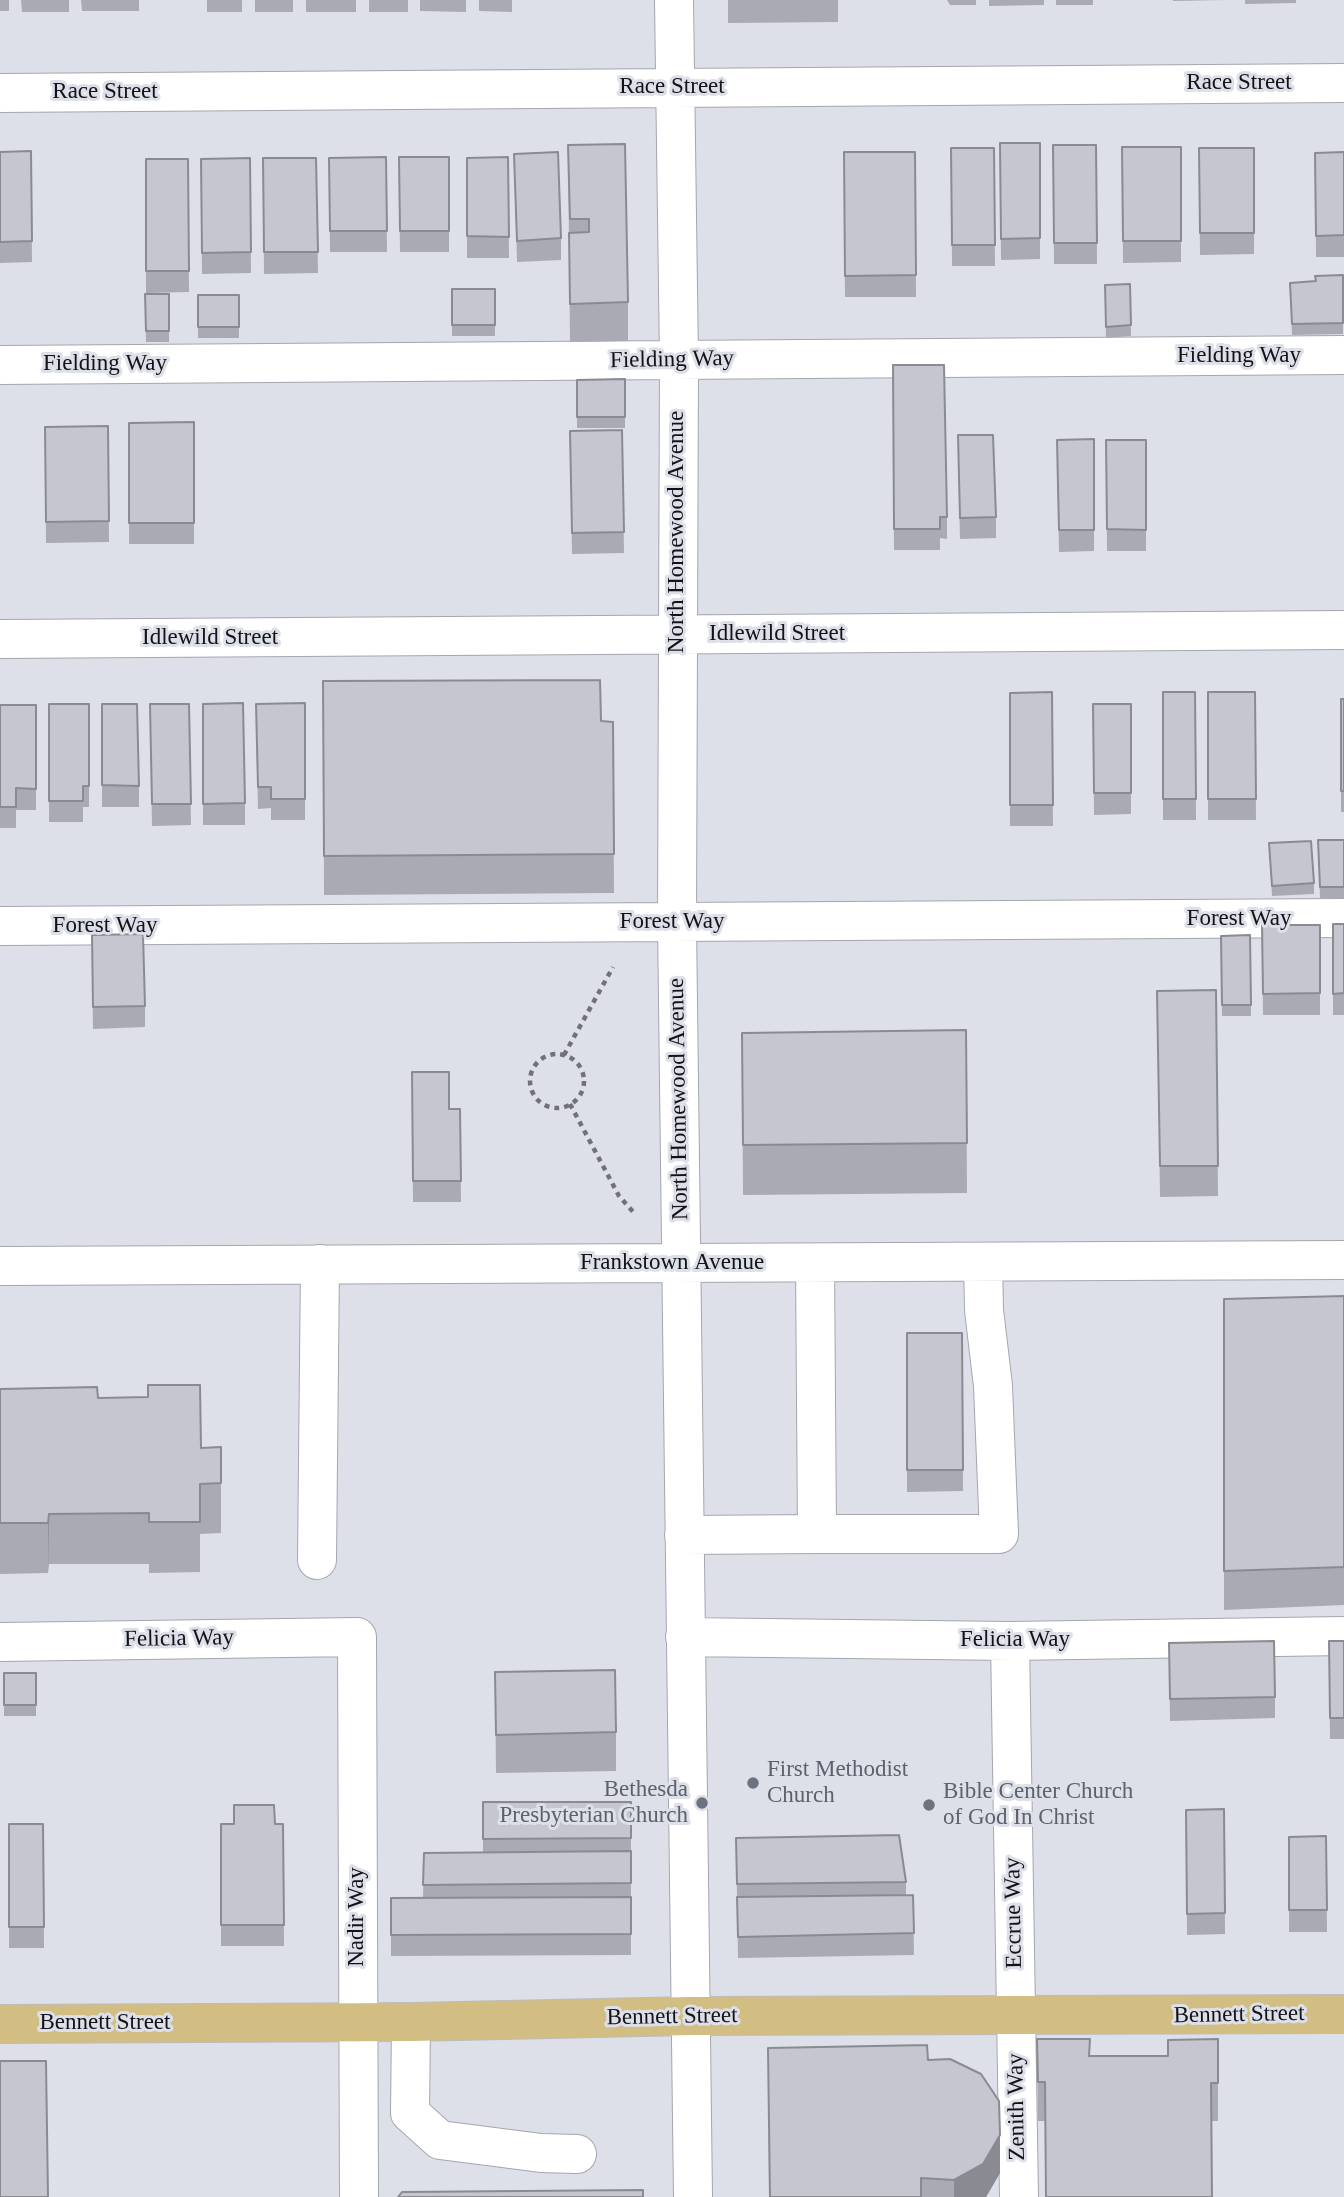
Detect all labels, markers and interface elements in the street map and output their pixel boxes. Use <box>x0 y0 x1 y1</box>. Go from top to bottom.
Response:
street label: Race Street <box>1186 69 1292 97</box>
street label: Race Street <box>619 73 725 101</box>
street label: Race Street <box>52 78 158 106</box>
street label: Fielding Way <box>1177 342 1301 370</box>
street label: Fielding Way <box>610 345 734 375</box>
street label: Fielding Way <box>43 350 167 378</box>
street label: North Homewood Avenue <box>663 411 691 653</box>
street label: Idlewild Street <box>709 620 845 648</box>
street label: Idlewild Street <box>142 624 278 652</box>
street label: Forest Way <box>1187 905 1291 933</box>
street label: Forest Way <box>620 908 724 936</box>
street label: Forest Way <box>53 912 157 940</box>
street label: North Homewood Avenue <box>663 978 695 1220</box>
street label: Frankstown Avenue <box>580 1249 764 1277</box>
street label: Felicia Way <box>124 1624 234 1654</box>
street label: Felicia Way <box>960 1626 1070 1654</box>
place label: First Methodist Church <box>767 1756 908 1810</box>
marker: First Methodist Church <box>745 1775 761 1791</box>
place label: Bethesda Presbyterian Church <box>500 1776 688 1830</box>
place label: Bible Center Church of God In Christ <box>943 1778 1133 1832</box>
marker: Bethesda Presbyterian Church <box>694 1795 710 1811</box>
marker: Bible Center Church of God In Christ <box>921 1797 937 1813</box>
street label: Eccrue Way <box>999 1857 1029 1969</box>
street label: Nadir Way <box>343 1867 371 1967</box>
street label: Bennett Street <box>1173 2000 1305 2030</box>
street label: Bennett Street <box>606 2002 738 2032</box>
street label: Bennett Street <box>40 2009 170 2037</box>
street label: Zenith Way <box>1002 2053 1032 2161</box>

